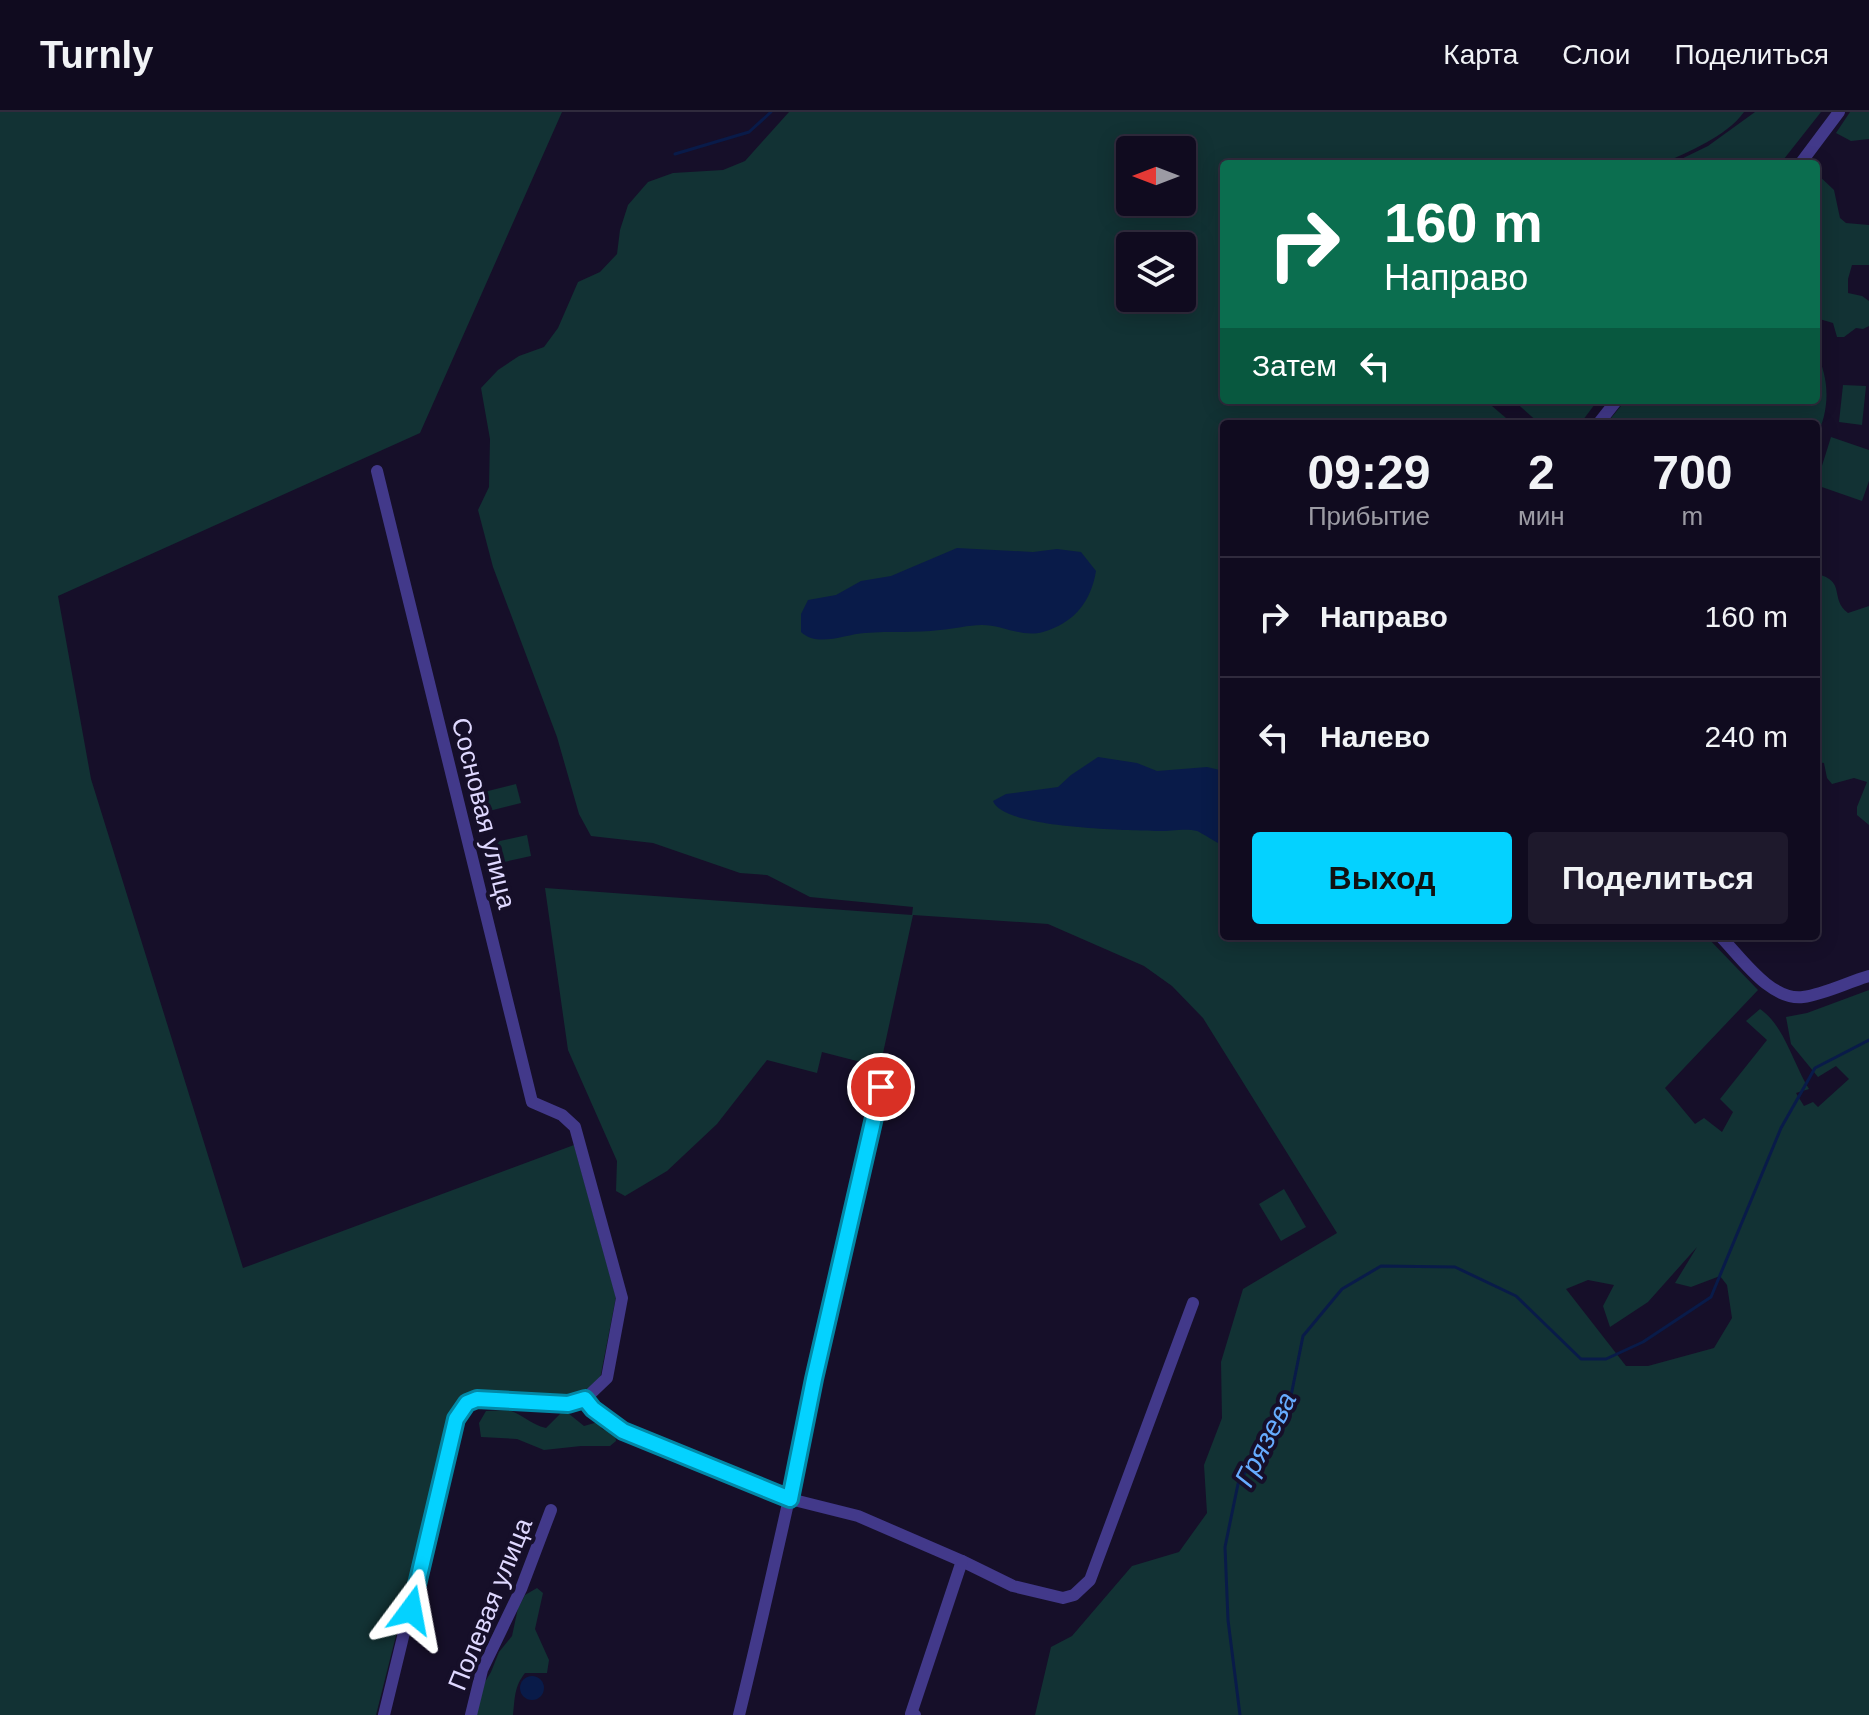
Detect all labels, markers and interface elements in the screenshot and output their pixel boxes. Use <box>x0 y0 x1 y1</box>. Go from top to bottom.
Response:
text: Turnly <box>40 34 153 76</box>
text: Карта <box>1443 39 1518 70</box>
text: Слои <box>1562 39 1630 70</box>
text: Поделиться <box>1674 39 1829 70</box>
north arrow <box>1116 136 1196 216</box>
map controls <box>1116 136 1196 312</box>
text: 160 m <box>1384 191 1543 254</box>
icon: right <box>1252 192 1356 296</box>
button: layers <box>1116 232 1196 312</box>
text: Направо <box>1384 257 1528 298</box>
icon: left <box>1353 344 1397 388</box>
text: Затем <box>1252 349 1337 382</box>
text: 09:29 <box>1308 446 1430 499</box>
text: 2 <box>1528 446 1555 499</box>
text: 700 <box>1652 446 1732 499</box>
text: Прибытие <box>1308 501 1430 531</box>
text: мин <box>1518 501 1565 531</box>
text: m <box>1682 501 1703 531</box>
icon: right <box>1252 595 1296 639</box>
text: Направо <box>1320 600 1448 633</box>
text: 160 m <box>1705 600 1788 633</box>
street label: Сосновая улица <box>446 714 522 912</box>
icon: left <box>1252 715 1296 759</box>
text: Налево <box>1320 720 1430 753</box>
text: 240 m <box>1705 720 1788 753</box>
button: Выход <box>1252 832 1512 924</box>
button: Поделиться <box>1528 832 1788 924</box>
pin <box>847 1053 915 1121</box>
icon: arrive <box>859 1065 903 1109</box>
water label: Грязева <box>1228 1387 1302 1492</box>
street label: Полевая улица <box>442 1513 538 1694</box>
position arrow <box>369 1568 453 1652</box>

